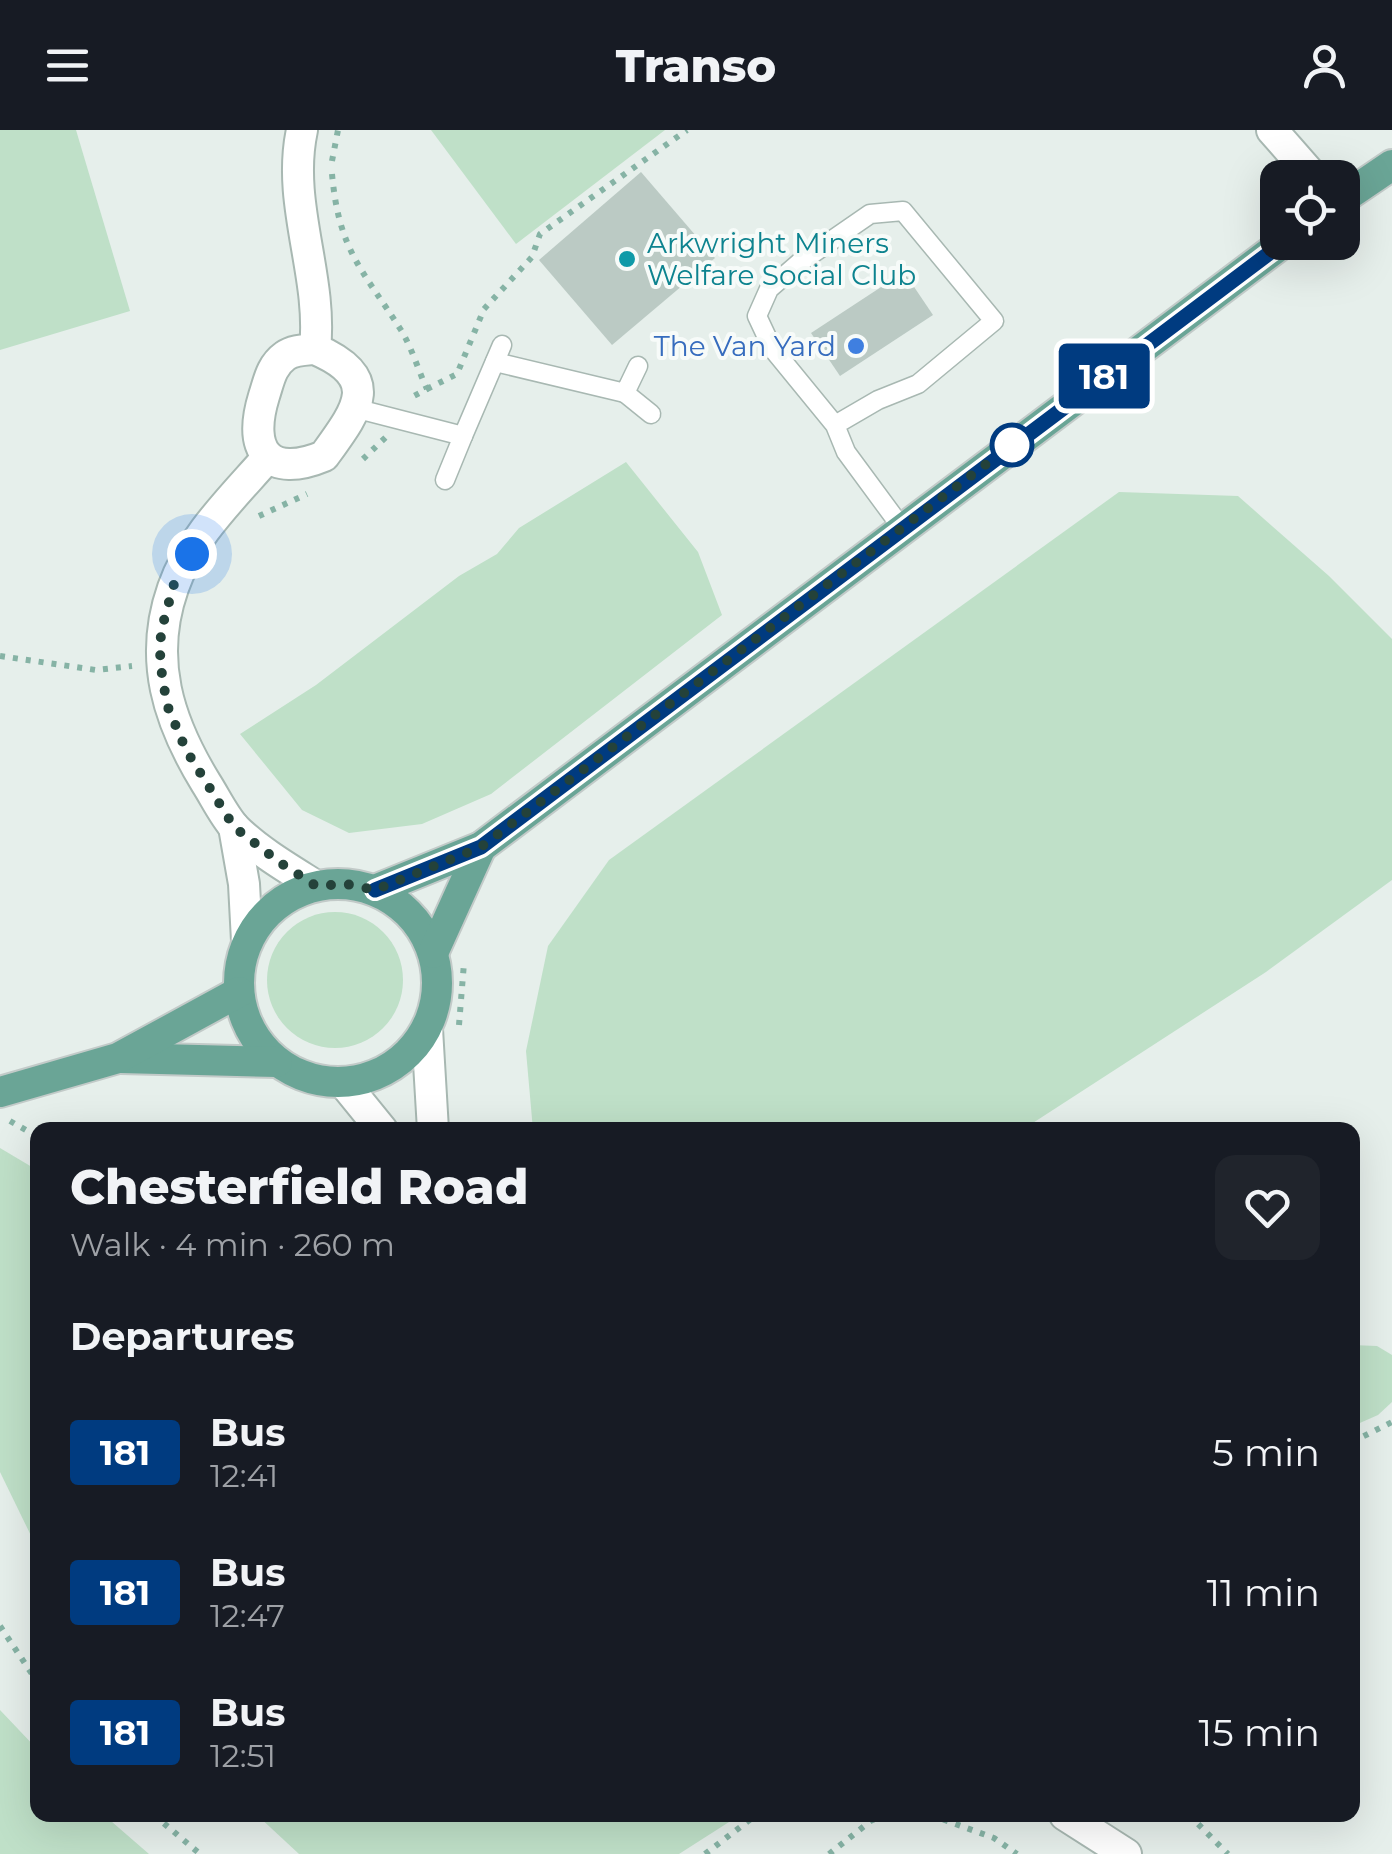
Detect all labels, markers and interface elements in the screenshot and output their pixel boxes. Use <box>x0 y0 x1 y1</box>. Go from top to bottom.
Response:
icon: menu <box>40 38 95 93</box>
text: Transo <box>616 38 776 93</box>
icon: person <box>1297 38 1352 93</box>
map controls <box>1260 160 1360 260</box>
button: locate <box>1260 160 1360 260</box>
place label: Arkwright Miners Welfare Social Club <box>647 226 916 292</box>
marker: Arkwright Miners Welfare Social Club <box>616 248 638 270</box>
place label: The Van Yard <box>654 329 836 363</box>
marker: The Van Yard <box>845 335 867 357</box>
line badge: 181 <box>1046 344 1162 408</box>
text: 181 <box>1079 355 1129 398</box>
unlabelled marker <box>991 424 1033 466</box>
your location <box>167 529 217 579</box>
button: heart <box>1215 1155 1320 1260</box>
text: Chesterfield Road <box>70 1158 528 1216</box>
text: Walk · 4 min · 260 m <box>70 1225 395 1264</box>
text: Departures <box>70 1313 294 1360</box>
text: Bus <box>210 1409 285 1456</box>
text: 5 min <box>1212 1429 1320 1476</box>
text: 181 <box>100 1431 150 1474</box>
text: 12:41 <box>210 1456 278 1495</box>
text: Bus <box>210 1549 285 1596</box>
text: 11 min <box>1206 1569 1320 1616</box>
text: 181 <box>100 1571 150 1614</box>
text: 12:47 <box>210 1596 285 1635</box>
text: Bus <box>210 1689 285 1736</box>
text: 15 min <box>1199 1709 1320 1756</box>
text: 181 <box>100 1711 150 1754</box>
text: 12:51 <box>210 1736 276 1775</box>

